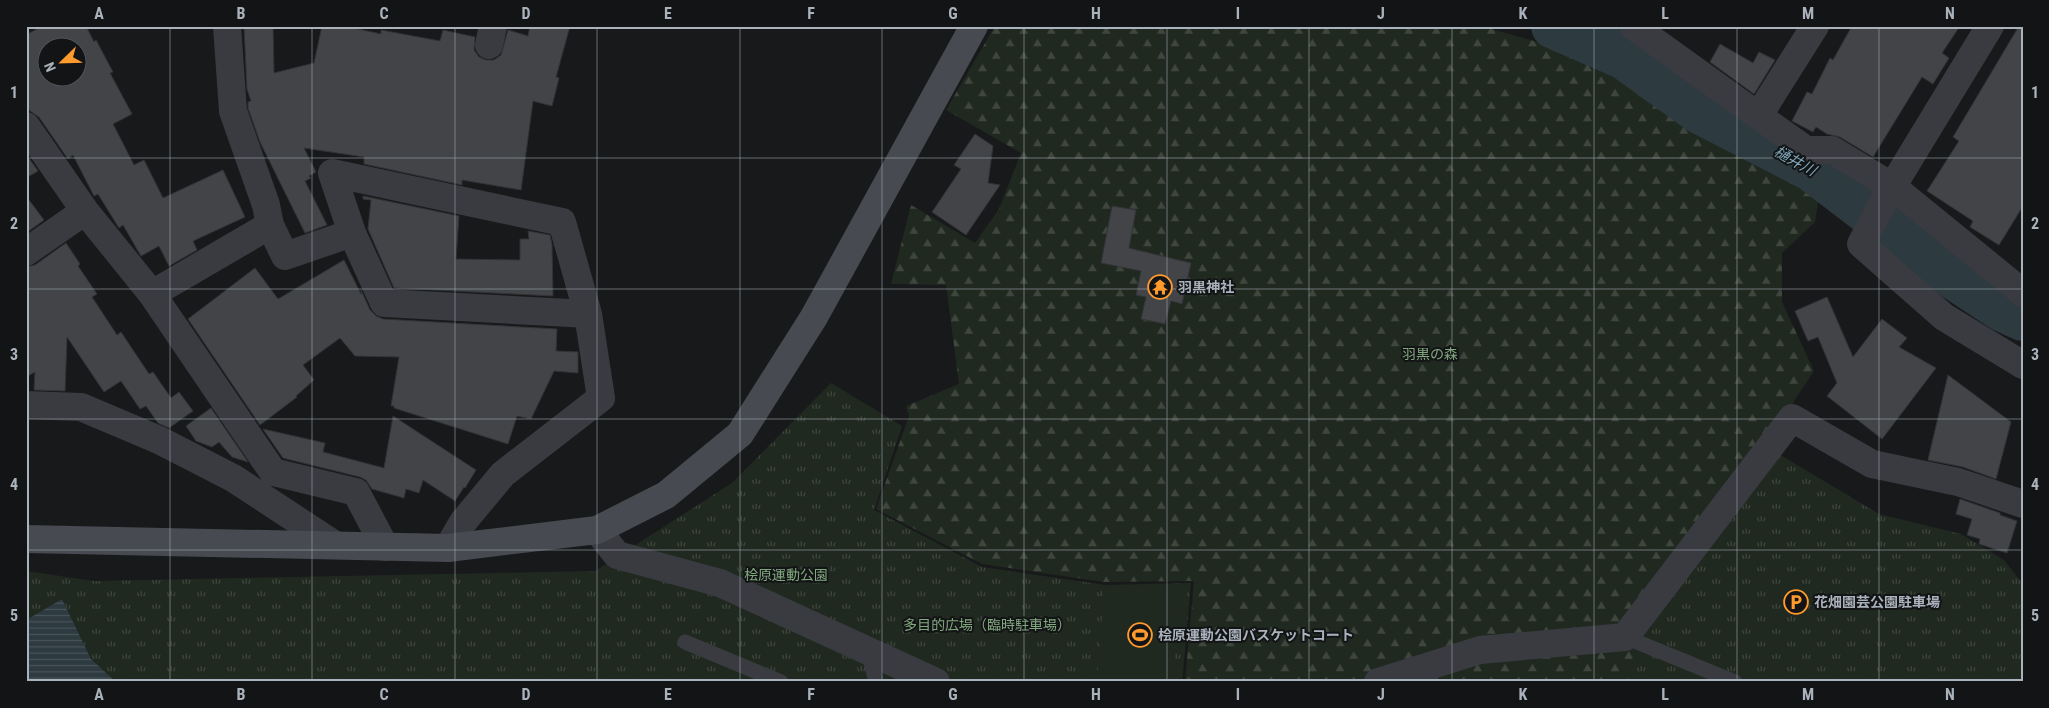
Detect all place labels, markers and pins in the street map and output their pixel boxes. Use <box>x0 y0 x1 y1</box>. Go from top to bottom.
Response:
temple icon: 羽黒神社 <box>1147 274 1173 300</box>
place label: 羽黒神社 <box>1178 279 1234 295</box>
parking icon: 花畑園芸公園駐車場 <box>1783 589 1809 615</box>
place label: 花畑園芸公園駐車場 <box>1814 594 1940 610</box>
sports icon: 桧原運動公園バスケットコート <box>1127 622 1153 648</box>
place label: 桧原運動公園バスケットコート <box>1158 627 1354 643</box>

